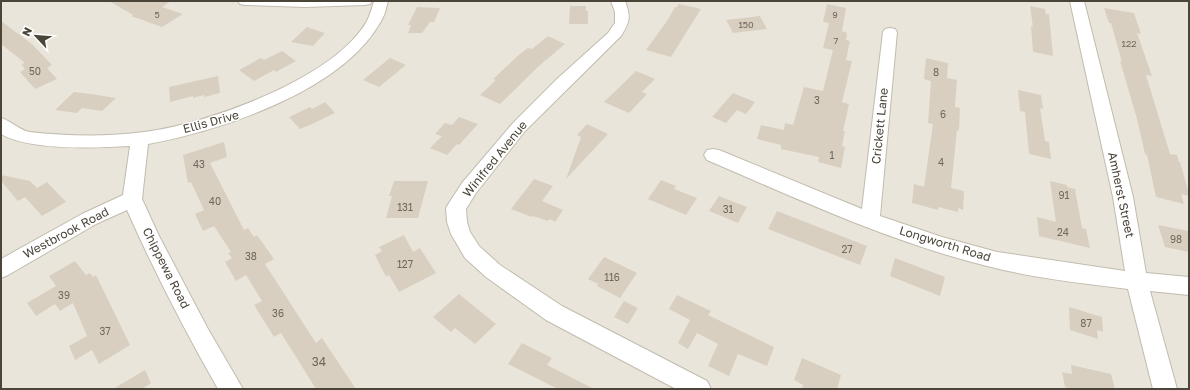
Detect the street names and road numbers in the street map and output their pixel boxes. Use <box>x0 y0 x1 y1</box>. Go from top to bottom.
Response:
street label: Crickett Lane <box>868 87 891 165</box>
street label: Ellis Drive <box>181 107 241 136</box>
street label: Winifred Avenue <box>459 117 530 200</box>
street label: Amherst Street <box>1105 151 1138 239</box>
street label: Westbrook Road <box>20 204 111 261</box>
street label: Longworth Road <box>898 222 993 265</box>
street label: Chippewa Road <box>140 225 193 311</box>

